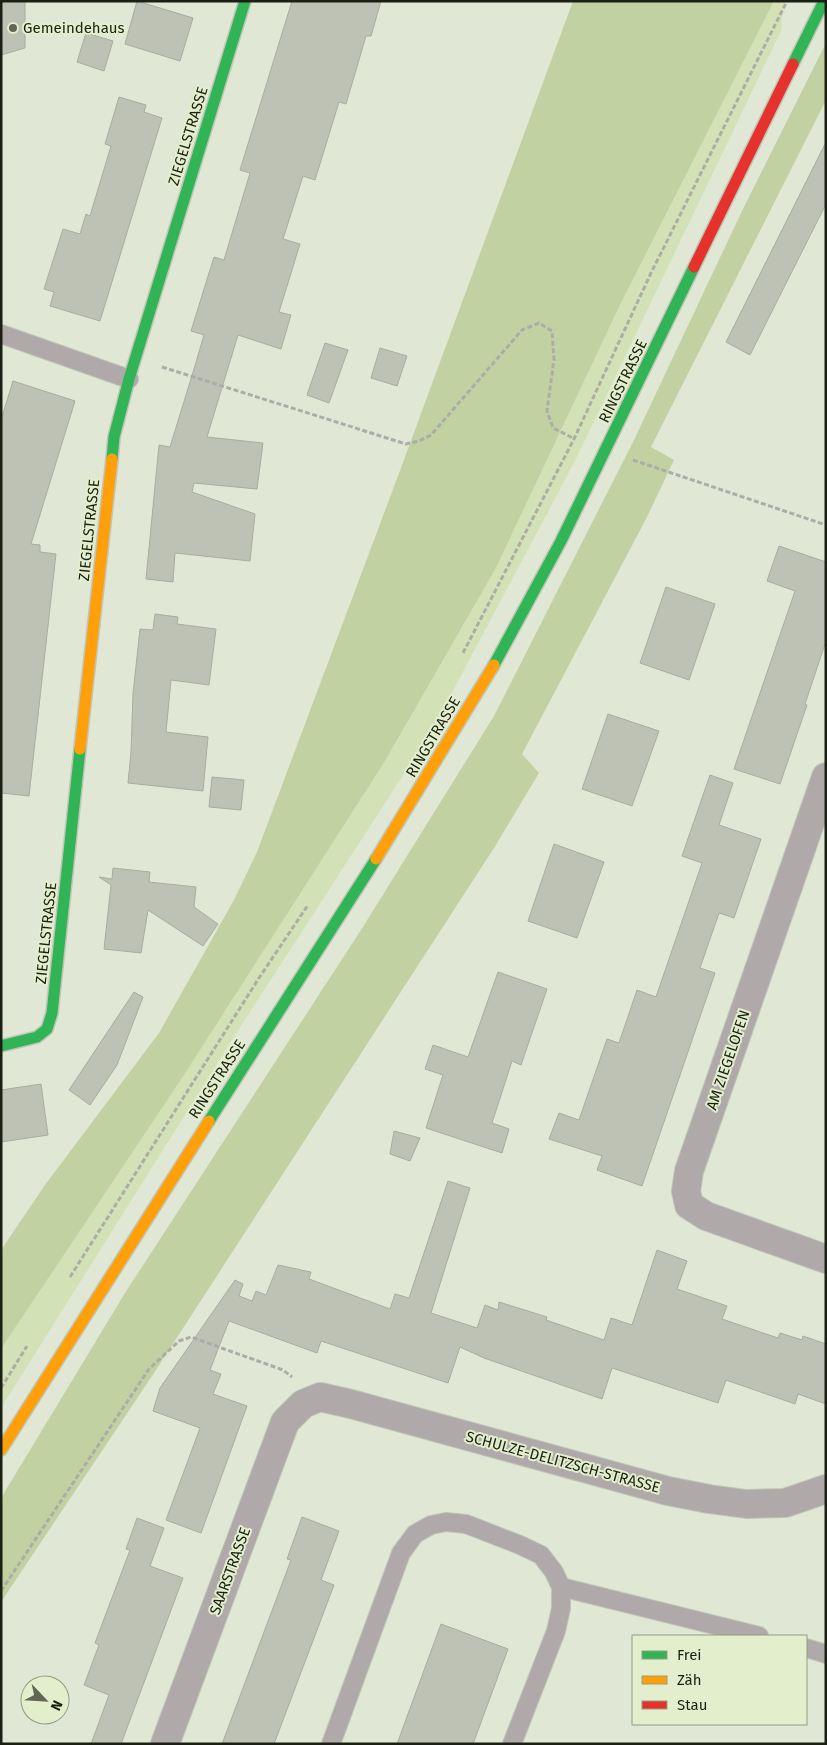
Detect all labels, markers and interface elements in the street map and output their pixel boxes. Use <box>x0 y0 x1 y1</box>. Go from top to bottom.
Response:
place label: Gemeindehaus <box>23 19 125 37</box>
marker: Gemeindehaus <box>7 22 19 34</box>
street label: ZIEGELSTRASSE <box>164 84 212 188</box>
street label: RINGSTRASSE <box>595 336 651 426</box>
street label: ZIEGELSTRASSE <box>75 478 103 582</box>
street label: RINGSTRASSE <box>402 693 464 781</box>
street label: ZIEGELSTRASSE <box>32 881 60 985</box>
street label: AM ZIEGELOFEN <box>702 1008 754 1112</box>
street label: RINGSTRASSE <box>185 1036 249 1122</box>
street label: SCHULZE-DELITZSCH-STRASSE <box>464 1427 662 1497</box>
street label: SAARSTRASSE <box>206 1525 254 1617</box>
legend <box>632 1635 807 1725</box>
text: Frei <box>677 1646 702 1664</box>
text: Zäh <box>677 1671 702 1689</box>
north arrow <box>20 1675 70 1725</box>
text: Stau <box>677 1696 707 1714</box>
text: N <box>47 1697 66 1713</box>

